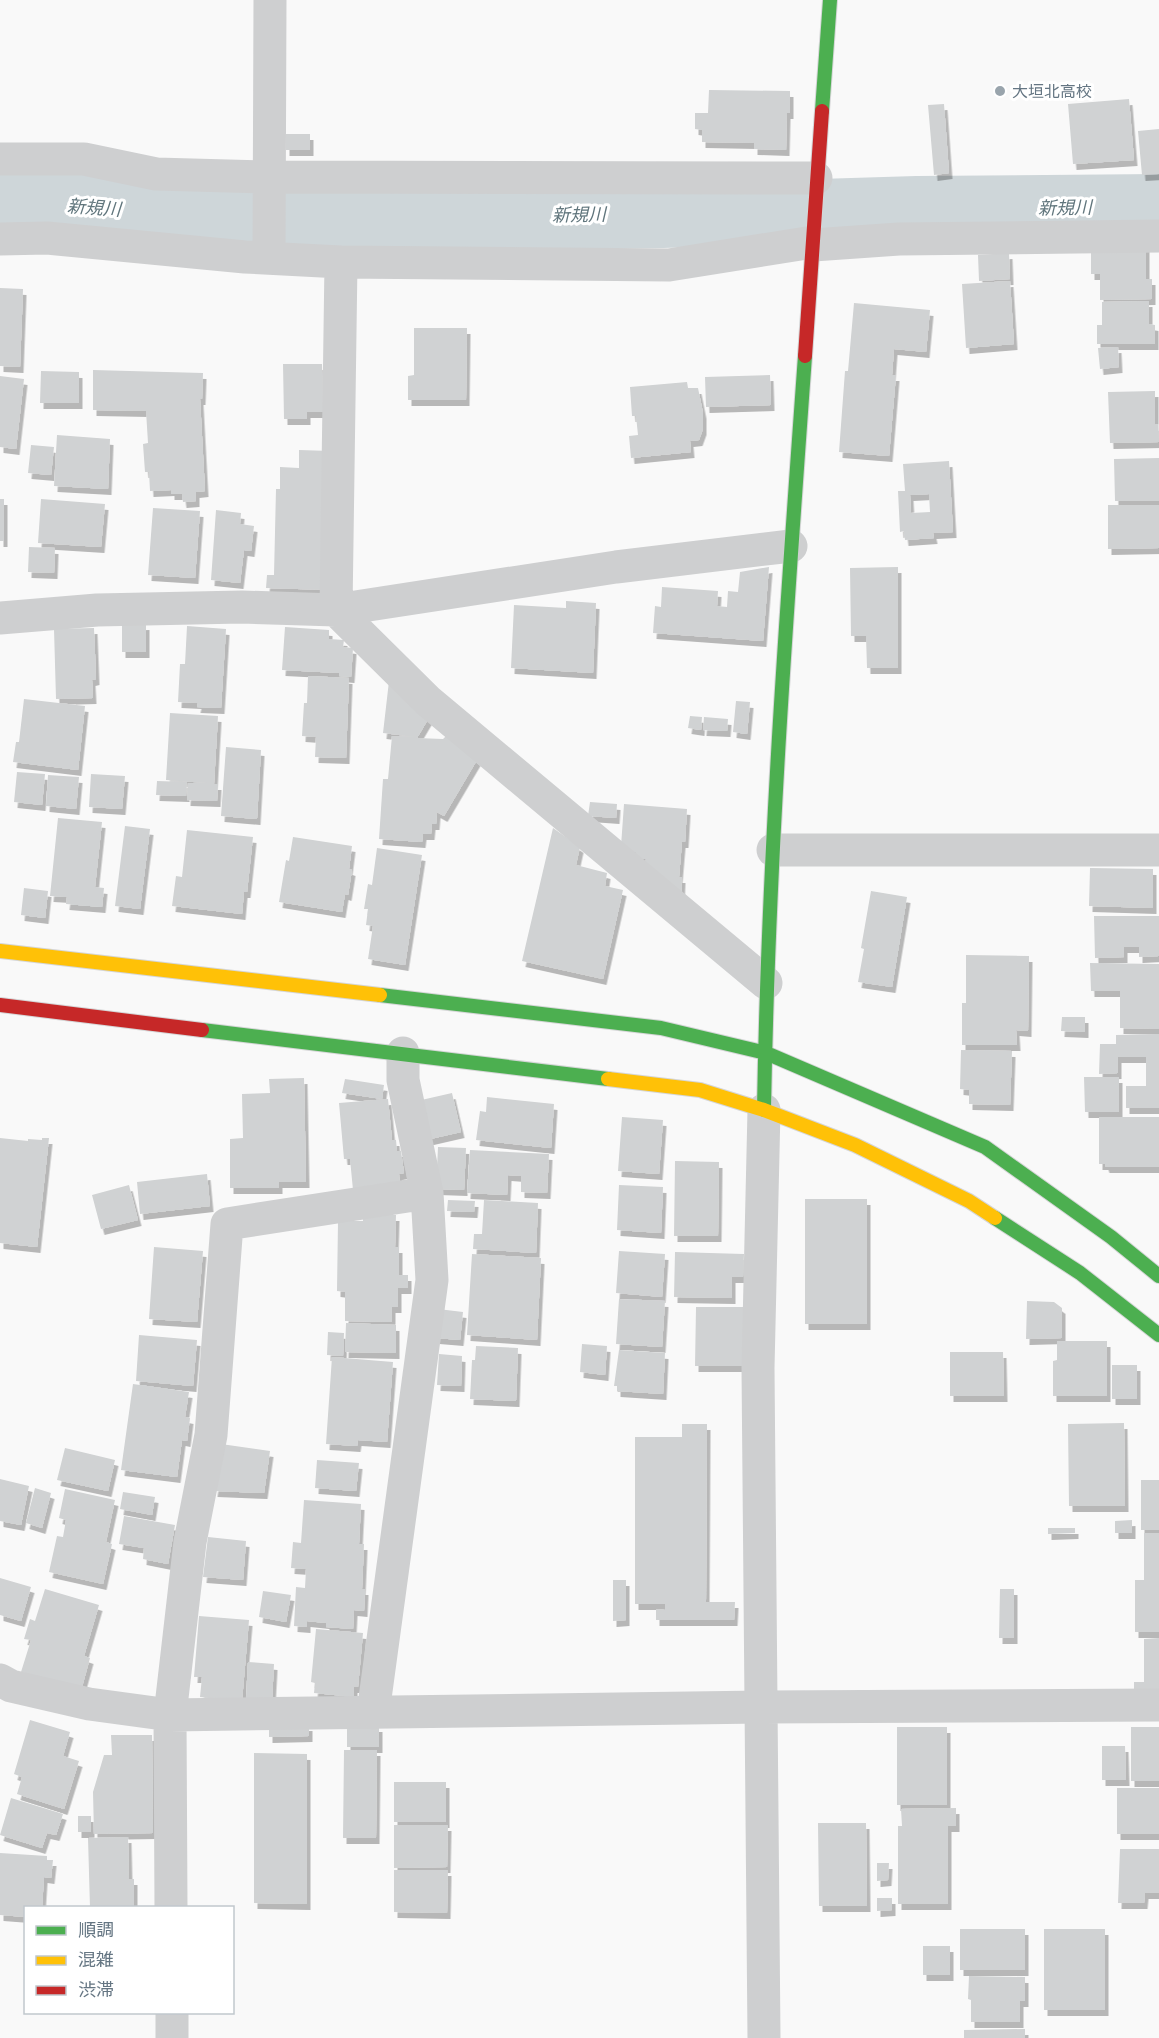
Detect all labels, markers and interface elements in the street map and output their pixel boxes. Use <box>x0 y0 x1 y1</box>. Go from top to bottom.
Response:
place label: 大垣北高校 <box>1012 82 1092 102</box>
marker: 大垣北高校 <box>993 84 1007 98</box>
water label: 新規川 <box>66 195 124 221</box>
water label: 新規川 <box>1038 196 1094 219</box>
water label: 新規川 <box>552 203 608 226</box>
legend <box>24 1906 234 2014</box>
text: 順調 <box>78 1919 114 1941</box>
text: 混雑 <box>78 1949 114 1971</box>
text: 渋滞 <box>78 1979 114 2001</box>

